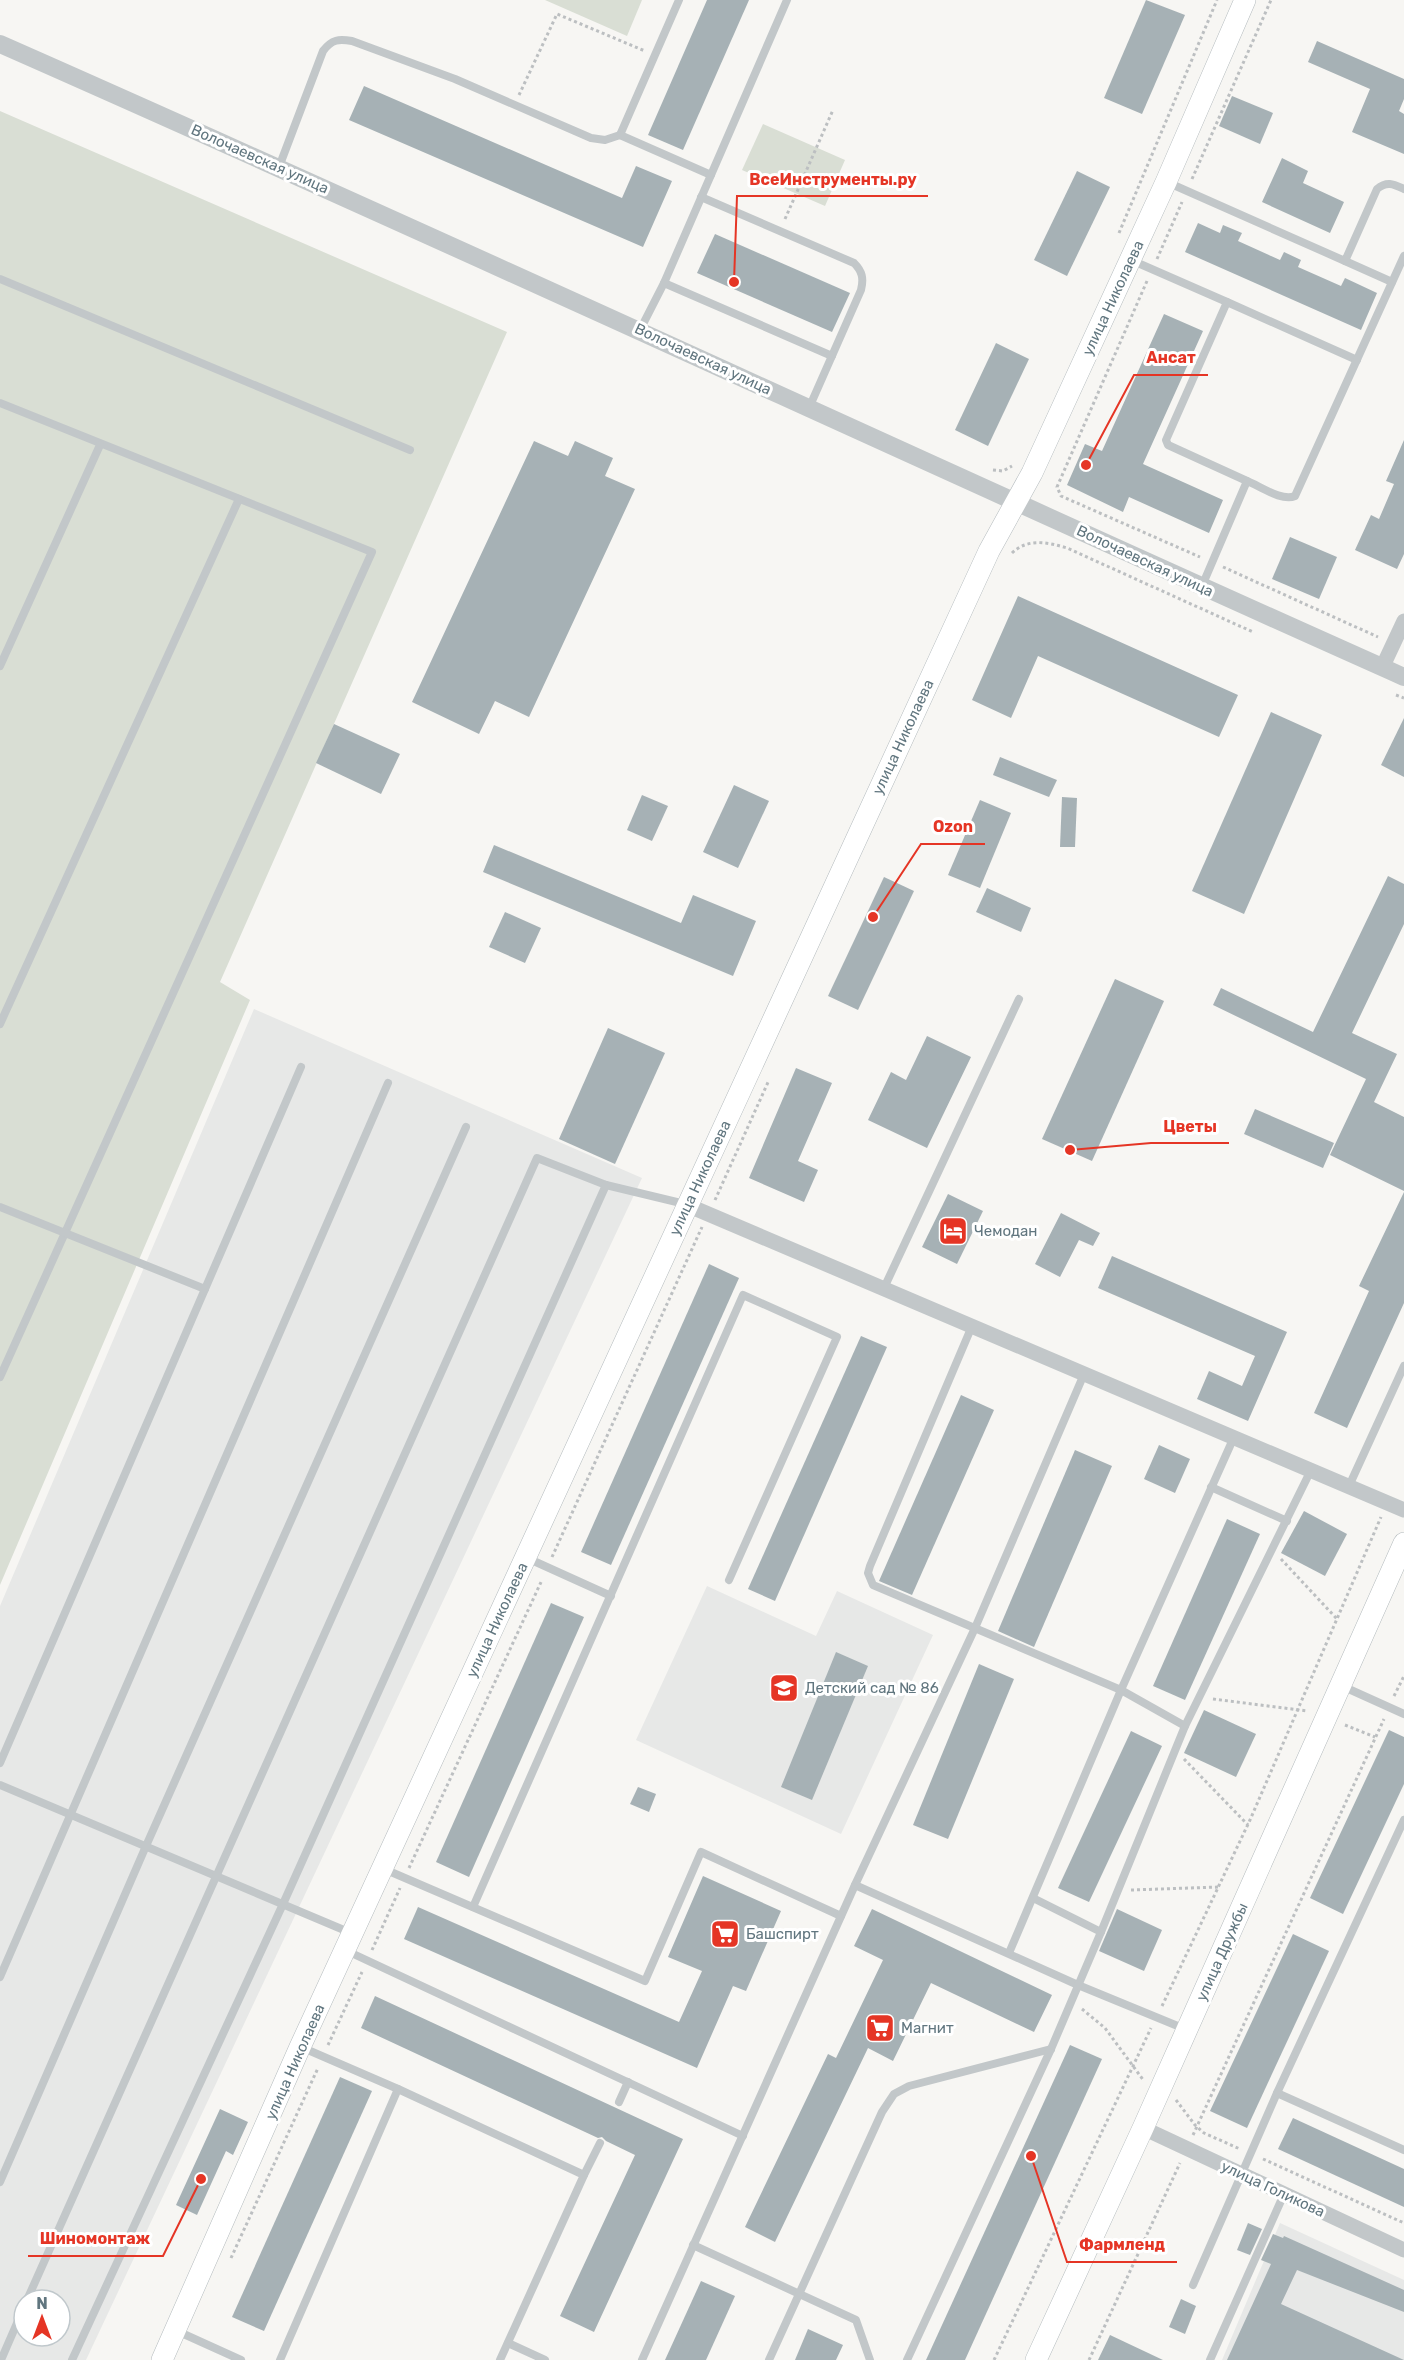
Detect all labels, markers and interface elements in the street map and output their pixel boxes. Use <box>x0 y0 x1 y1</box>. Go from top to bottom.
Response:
street label: Волочаевская улица <box>188 121 332 197</box>
callout: ВсеИнструменты.ру <box>737 162 928 196</box>
text: ВсеИнструменты.ру <box>749 170 917 189</box>
street label: улица Николаева <box>1078 238 1148 358</box>
street label: Волочаевская улица <box>632 319 774 399</box>
callout: Ансат <box>1134 341 1208 375</box>
text: Ансат <box>1146 348 1196 367</box>
street label: Волочаевская улица <box>1074 521 1216 601</box>
street label: улица Николаева <box>868 677 938 797</box>
callout: Ozon <box>921 810 985 844</box>
text: Ozon <box>933 817 973 836</box>
callout: Цветы <box>1151 1109 1229 1143</box>
text: Цветы <box>1163 1117 1217 1136</box>
street label: улица Николаева <box>665 1118 735 1238</box>
hotel icon: Чемодан <box>937 1215 969 1247</box>
place label: Чемодан <box>974 1222 1037 1240</box>
street label: улица Николаева <box>462 1560 532 1680</box>
school or university icon: Детский сад № 86 <box>768 1672 800 1704</box>
place label: Детский сад № 86 <box>805 1679 939 1697</box>
street label: улица Дружбы <box>1192 1900 1252 2004</box>
supermarket icon: Башспирт <box>709 1918 741 1950</box>
place label: Башспирт <box>746 1925 819 1943</box>
street label: улица Николаева <box>261 2001 329 2123</box>
supermarket icon: Магнит <box>864 2012 896 2044</box>
place label: Магнит <box>901 2019 954 2037</box>
street label: улица Голикова <box>1218 2157 1328 2221</box>
callout: Шиномонтаж <box>28 2222 163 2256</box>
callout: Фармленд <box>1067 2228 1177 2262</box>
text: Шиномонтаж <box>40 2229 151 2248</box>
text: Фармленд <box>1079 2235 1166 2254</box>
north arrow <box>12 2288 72 2348</box>
text: N <box>36 2294 48 2313</box>

